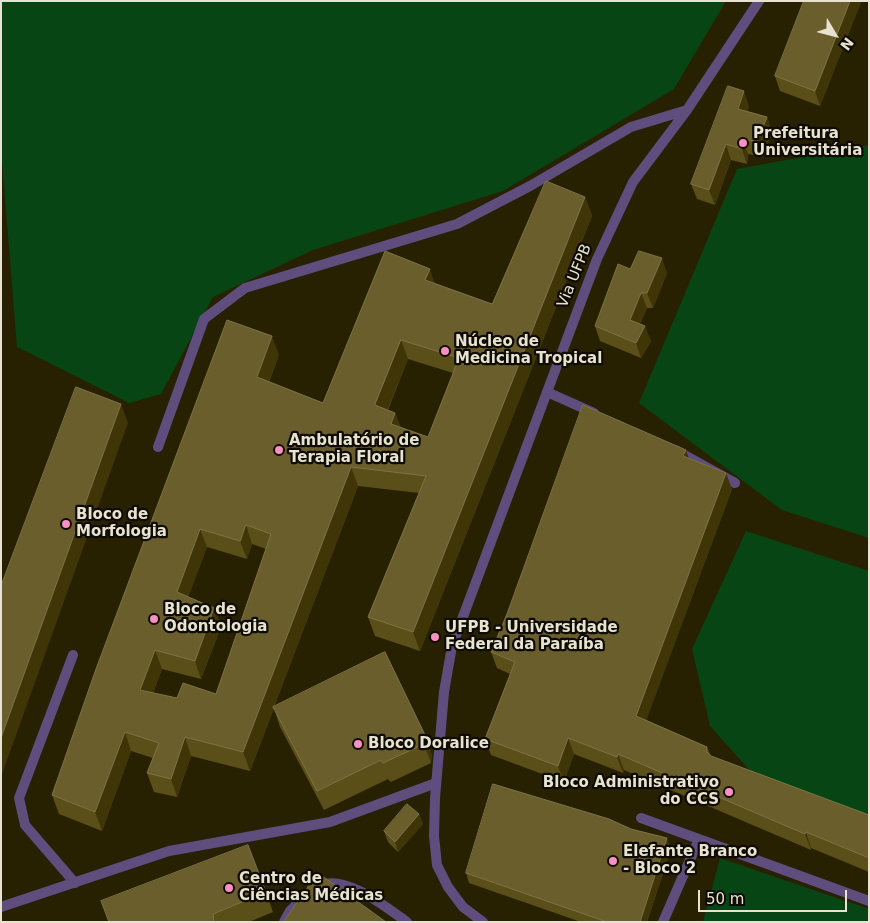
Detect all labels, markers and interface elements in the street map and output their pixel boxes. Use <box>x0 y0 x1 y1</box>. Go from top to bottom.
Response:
north arrow <box>810 10 860 60</box>
text: N <box>837 35 857 54</box>
place label: Prefeitura Universitária <box>753 125 862 160</box>
marker: Prefeitura Universitária <box>737 137 749 149</box>
street label: Via UFPB <box>554 242 596 310</box>
place label: Núcleo de Medicina Tropical <box>455 333 602 368</box>
marker: Núcleo de Medicina Tropical <box>439 345 451 357</box>
place label: Ambulatório de Terapia Floral <box>289 432 419 467</box>
marker: Ambulatório de Terapia Floral <box>273 444 285 456</box>
place label: Bloco de Morfologia <box>76 506 167 541</box>
marker: Bloco de Morfologia <box>60 518 72 530</box>
place label: Bloco de Odontologia <box>164 601 267 636</box>
marker: Bloco de Odontologia <box>148 613 160 625</box>
place label: UFPB - Universidade Federal da Paraíba <box>445 619 618 654</box>
marker: UFPB - Universidade Federal da Paraíba <box>429 631 441 643</box>
place label: Bloco Doralice <box>368 735 489 753</box>
marker: Bloco Doralice <box>352 738 364 750</box>
place label: Bloco Administrativo do CCS <box>543 774 719 809</box>
marker: Bloco Administrativo do CCS <box>723 786 735 798</box>
place label: Elefante Branco - Bloco 2 <box>623 843 757 878</box>
marker: Elefante Branco - Bloco 2 <box>607 855 619 867</box>
place label: Centro de Ciências Médicas <box>239 870 383 905</box>
scale bar <box>700 880 849 912</box>
marker: Centro de Ciências Médicas <box>223 882 235 894</box>
text: 50 m <box>706 890 744 908</box>

